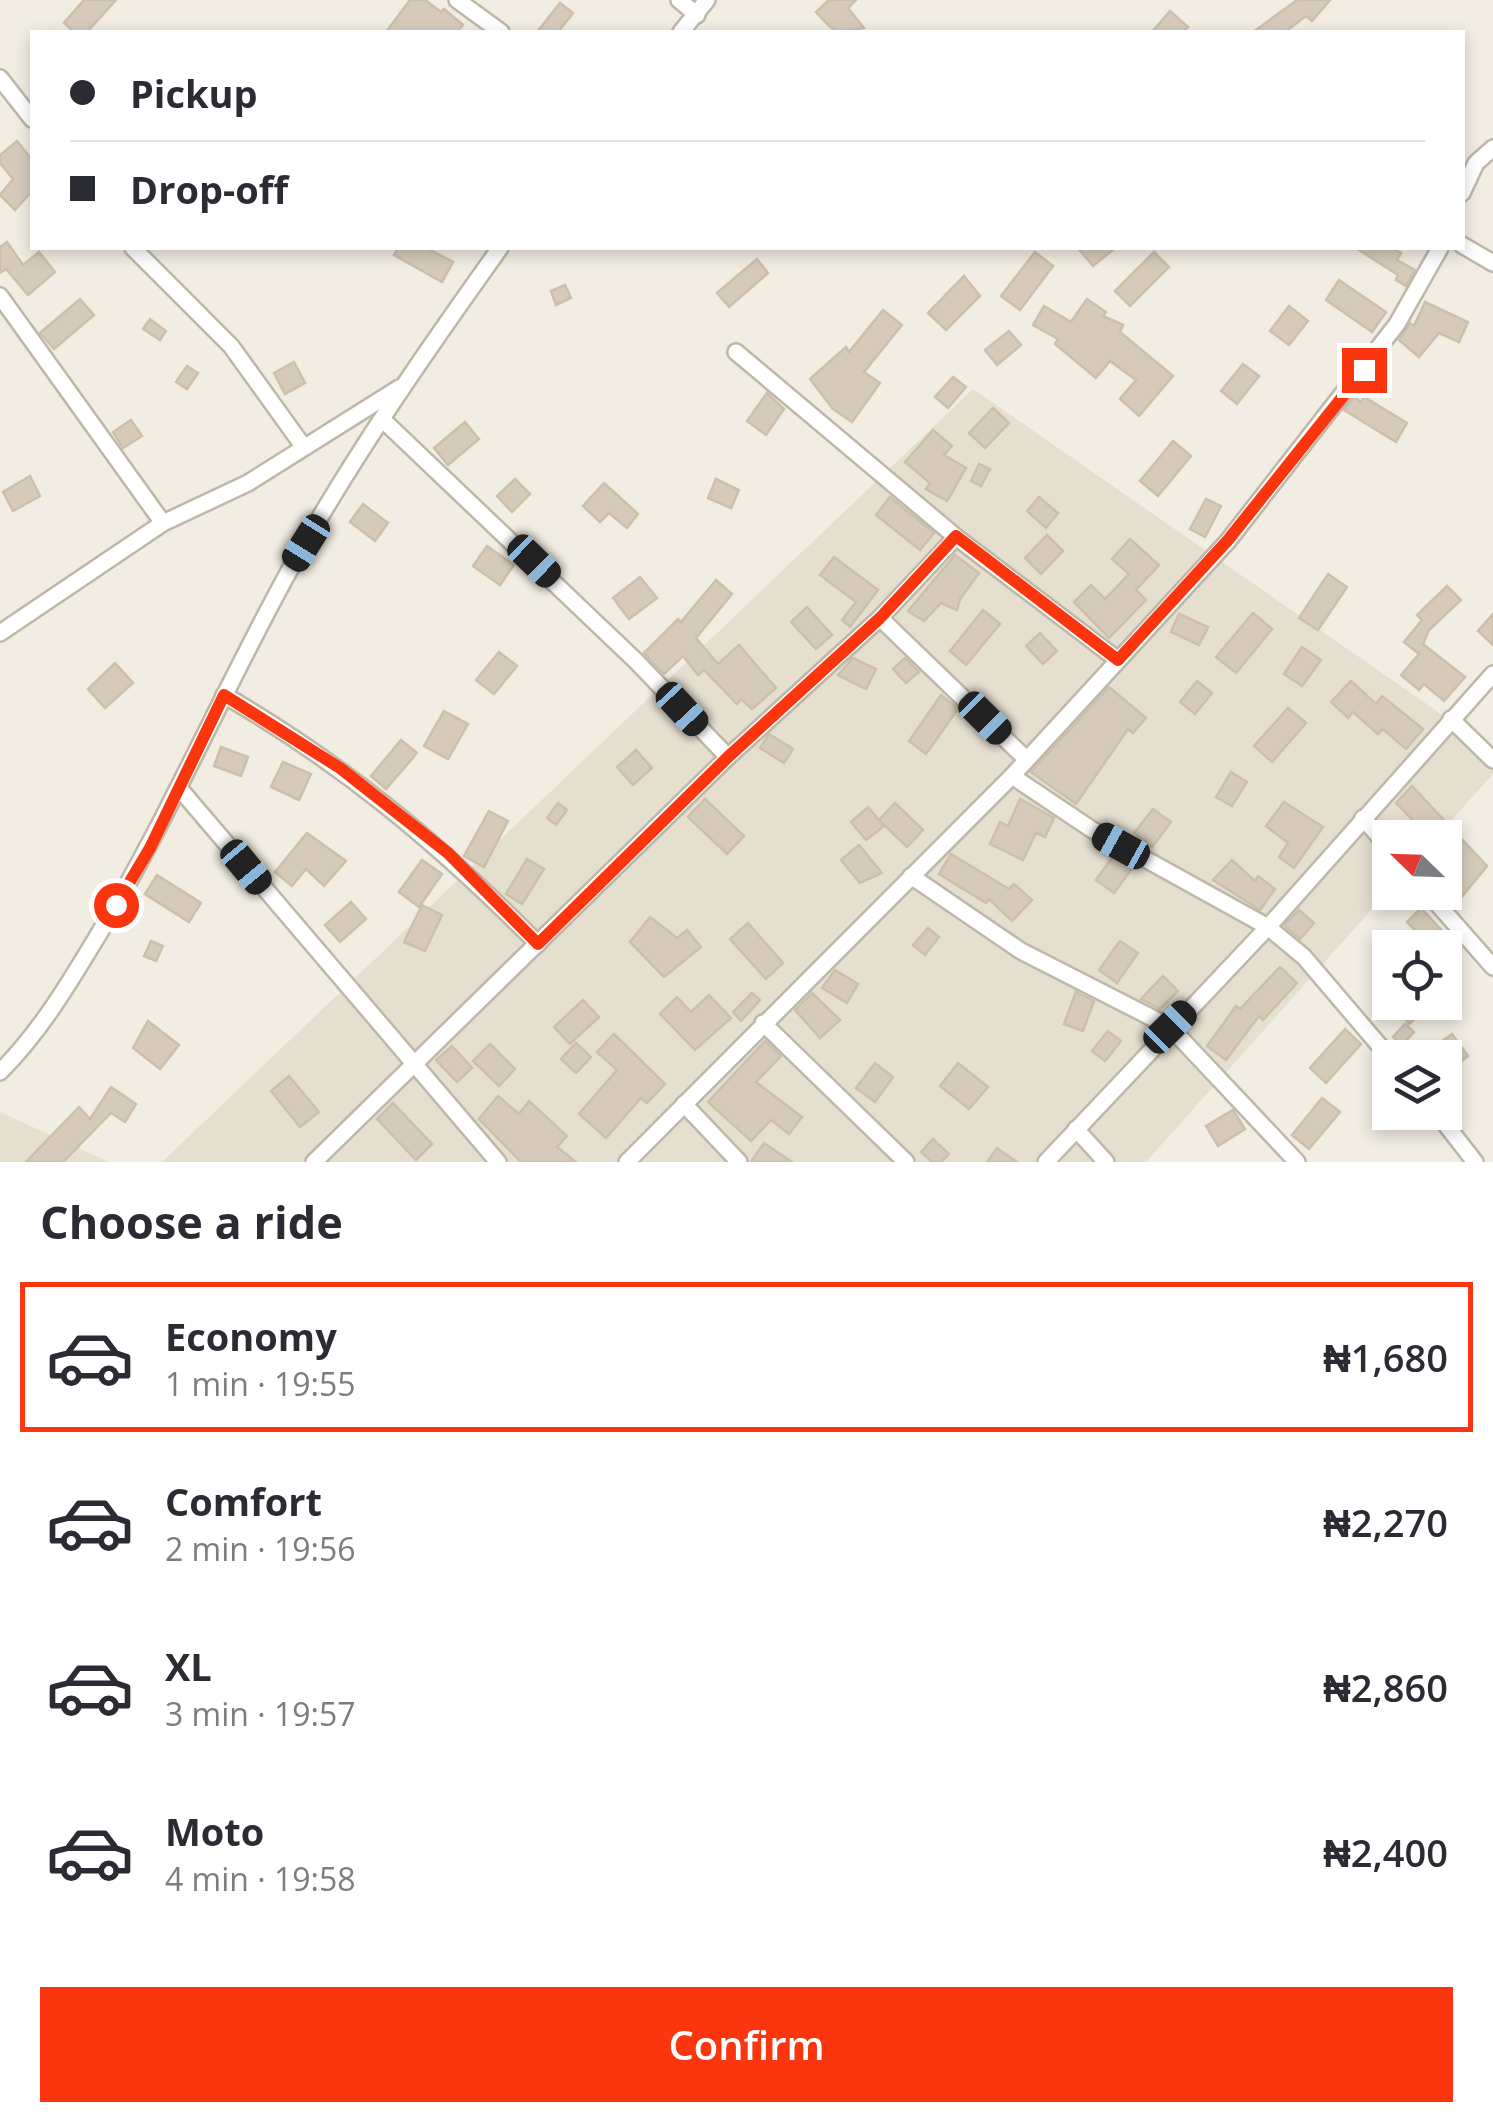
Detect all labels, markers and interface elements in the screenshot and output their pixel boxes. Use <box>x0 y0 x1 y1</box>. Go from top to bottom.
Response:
text: Pickup <box>130 67 258 119</box>
text: Drop-off <box>130 163 288 215</box>
route end <box>1342 348 1387 393</box>
car <box>277 510 335 576</box>
car <box>502 529 566 593</box>
car <box>651 677 713 741</box>
car <box>953 686 1017 750</box>
car <box>1087 818 1155 874</box>
north arrow <box>1372 820 1462 910</box>
map controls <box>1372 820 1462 1130</box>
car <box>215 834 277 900</box>
route start <box>94 883 139 928</box>
button: locate <box>1372 930 1462 1020</box>
car <box>1138 995 1202 1059</box>
button: layers <box>1372 1040 1462 1130</box>
text: Choose a ride <box>40 1191 343 1252</box>
text: Economy <box>165 1310 337 1362</box>
icon: car <box>45 1312 135 1402</box>
text: ₦1,680 <box>1323 1331 1448 1383</box>
text: 1 min · 19:55 <box>165 1362 356 1405</box>
text: Comfort <box>165 1475 322 1527</box>
icon: car <box>45 1477 135 1567</box>
text: ₦2,270 <box>1323 1496 1448 1548</box>
text: 2 min · 19:56 <box>165 1527 356 1570</box>
text: XL <box>165 1640 212 1692</box>
icon: car <box>45 1642 135 1732</box>
text: ₦2,860 <box>1323 1661 1448 1713</box>
text: 3 min · 19:57 <box>165 1692 356 1735</box>
text: Moto <box>165 1805 264 1857</box>
icon: car <box>45 1807 135 1897</box>
text: ₦2,400 <box>1323 1826 1448 1878</box>
text: 4 min · 19:58 <box>165 1857 356 1900</box>
button: Confirm <box>40 1987 1453 2102</box>

